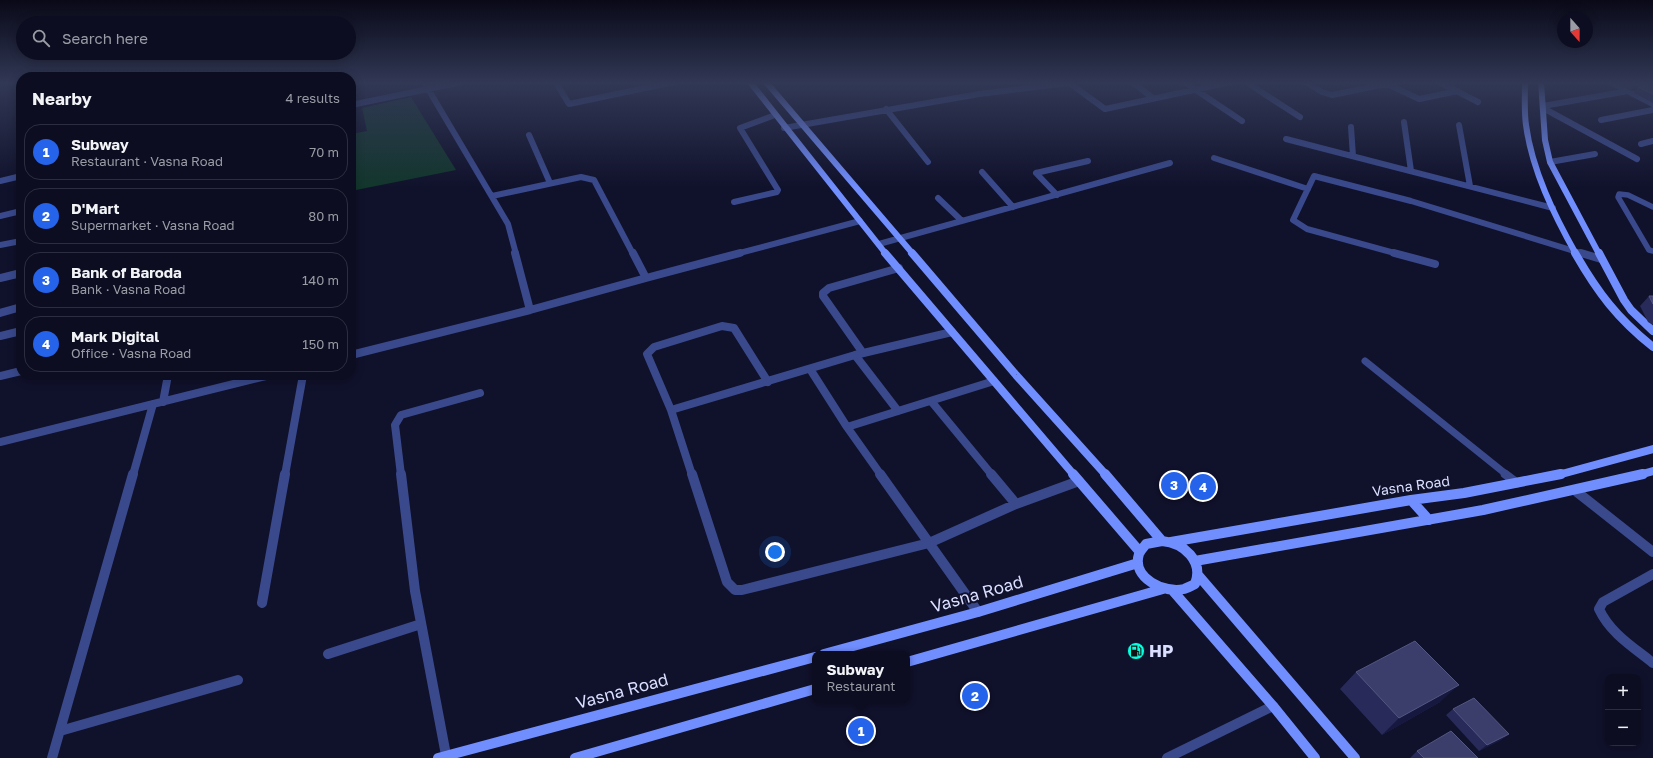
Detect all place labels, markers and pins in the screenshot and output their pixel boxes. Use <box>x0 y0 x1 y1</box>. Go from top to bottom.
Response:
pin: 3 <box>1161 470 1187 500</box>
pin: 4 <box>1190 472 1216 502</box>
place label: HP <box>1149 640 1173 661</box>
fuel station icon: HP <box>1126 641 1146 661</box>
pin: 2 <box>962 681 988 711</box>
pin: 1 <box>848 716 874 746</box>

